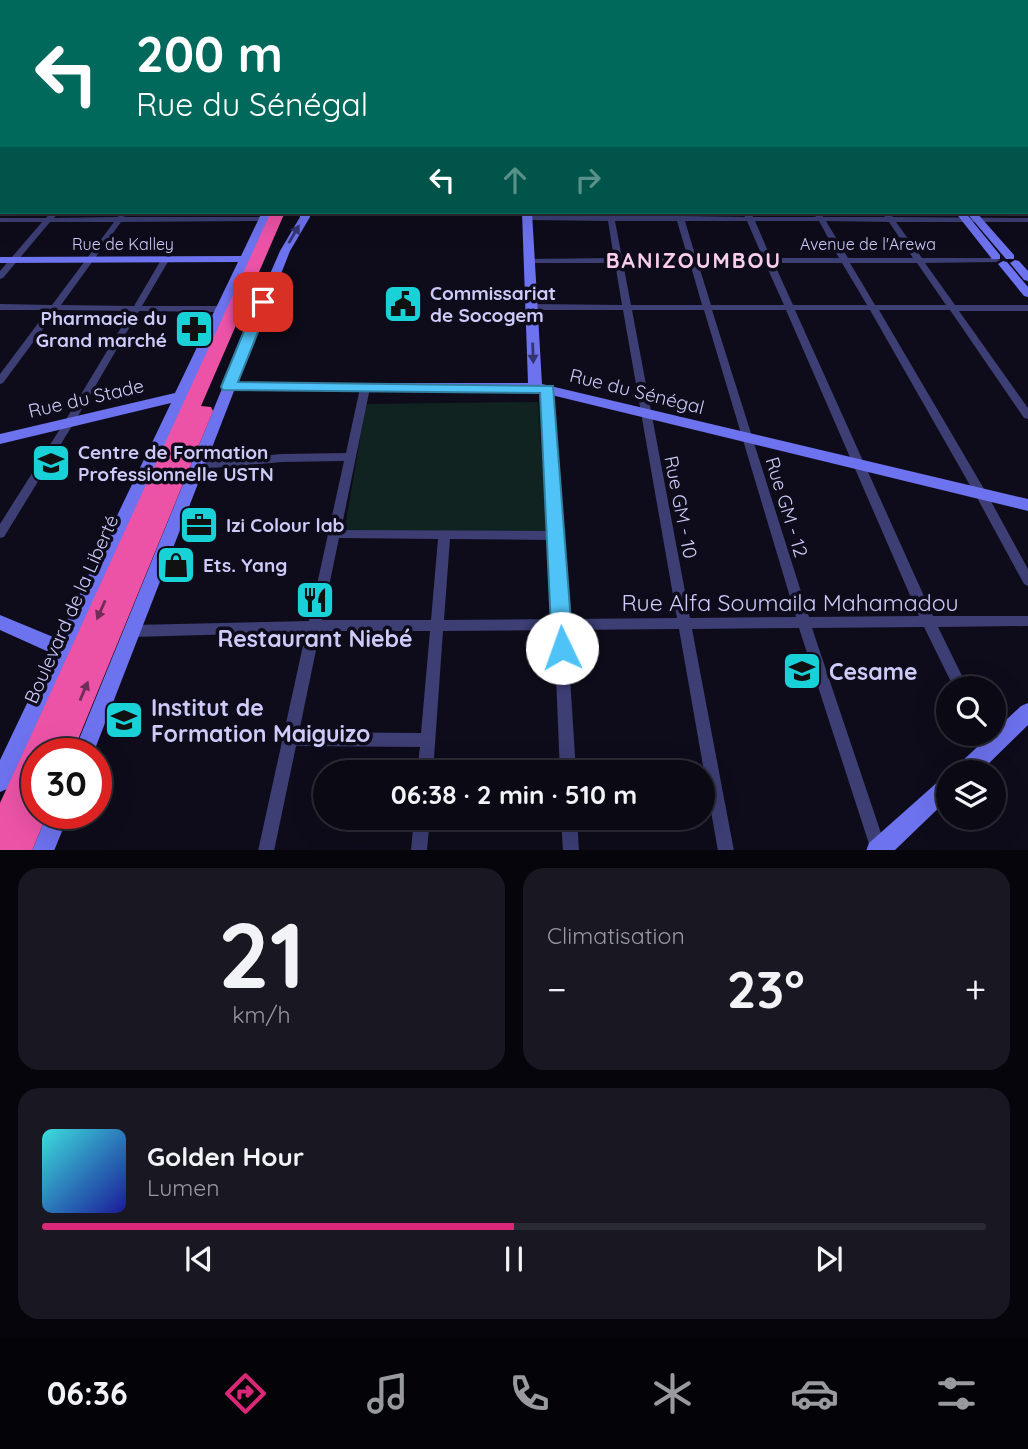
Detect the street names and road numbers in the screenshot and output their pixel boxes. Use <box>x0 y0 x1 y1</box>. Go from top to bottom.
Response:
street label: Rue de Kalley <box>72 234 174 254</box>
street label: Avenue de l'Arewa <box>800 234 936 254</box>
street label: Rue du Sénégal <box>567 363 707 419</box>
street label: Rue du Stade <box>26 373 146 423</box>
street label: Rue GM - 10 <box>659 454 703 560</box>
street label: Rue GM - 12 <box>760 454 814 560</box>
street label: Boulevard de la Liberté <box>19 511 123 707</box>
street label: Rue Alfa Soumaila Mahamadou <box>621 588 959 617</box>

